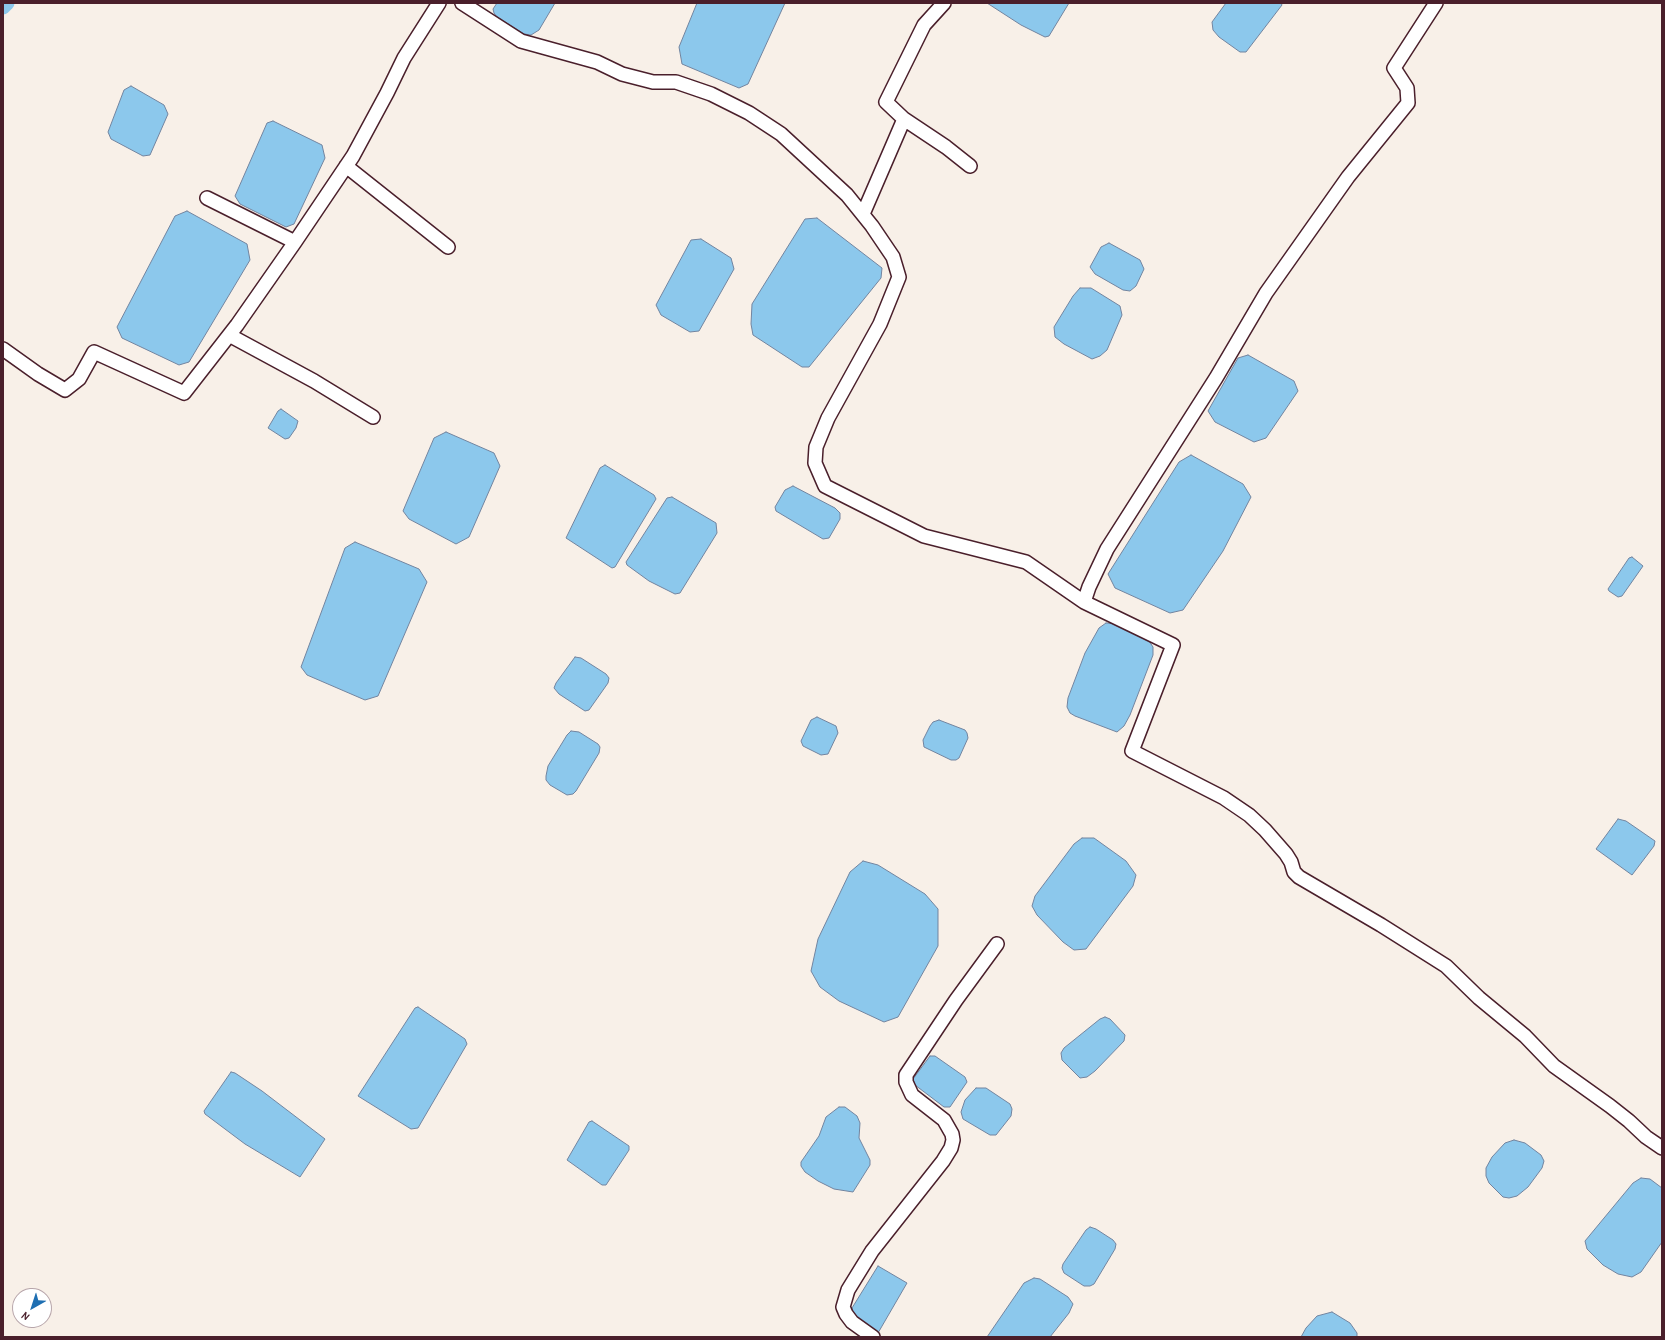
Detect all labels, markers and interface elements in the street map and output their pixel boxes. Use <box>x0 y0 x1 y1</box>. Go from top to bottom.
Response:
north arrow <box>12 1288 52 1328</box>
text: N <box>18 1309 32 1324</box>

